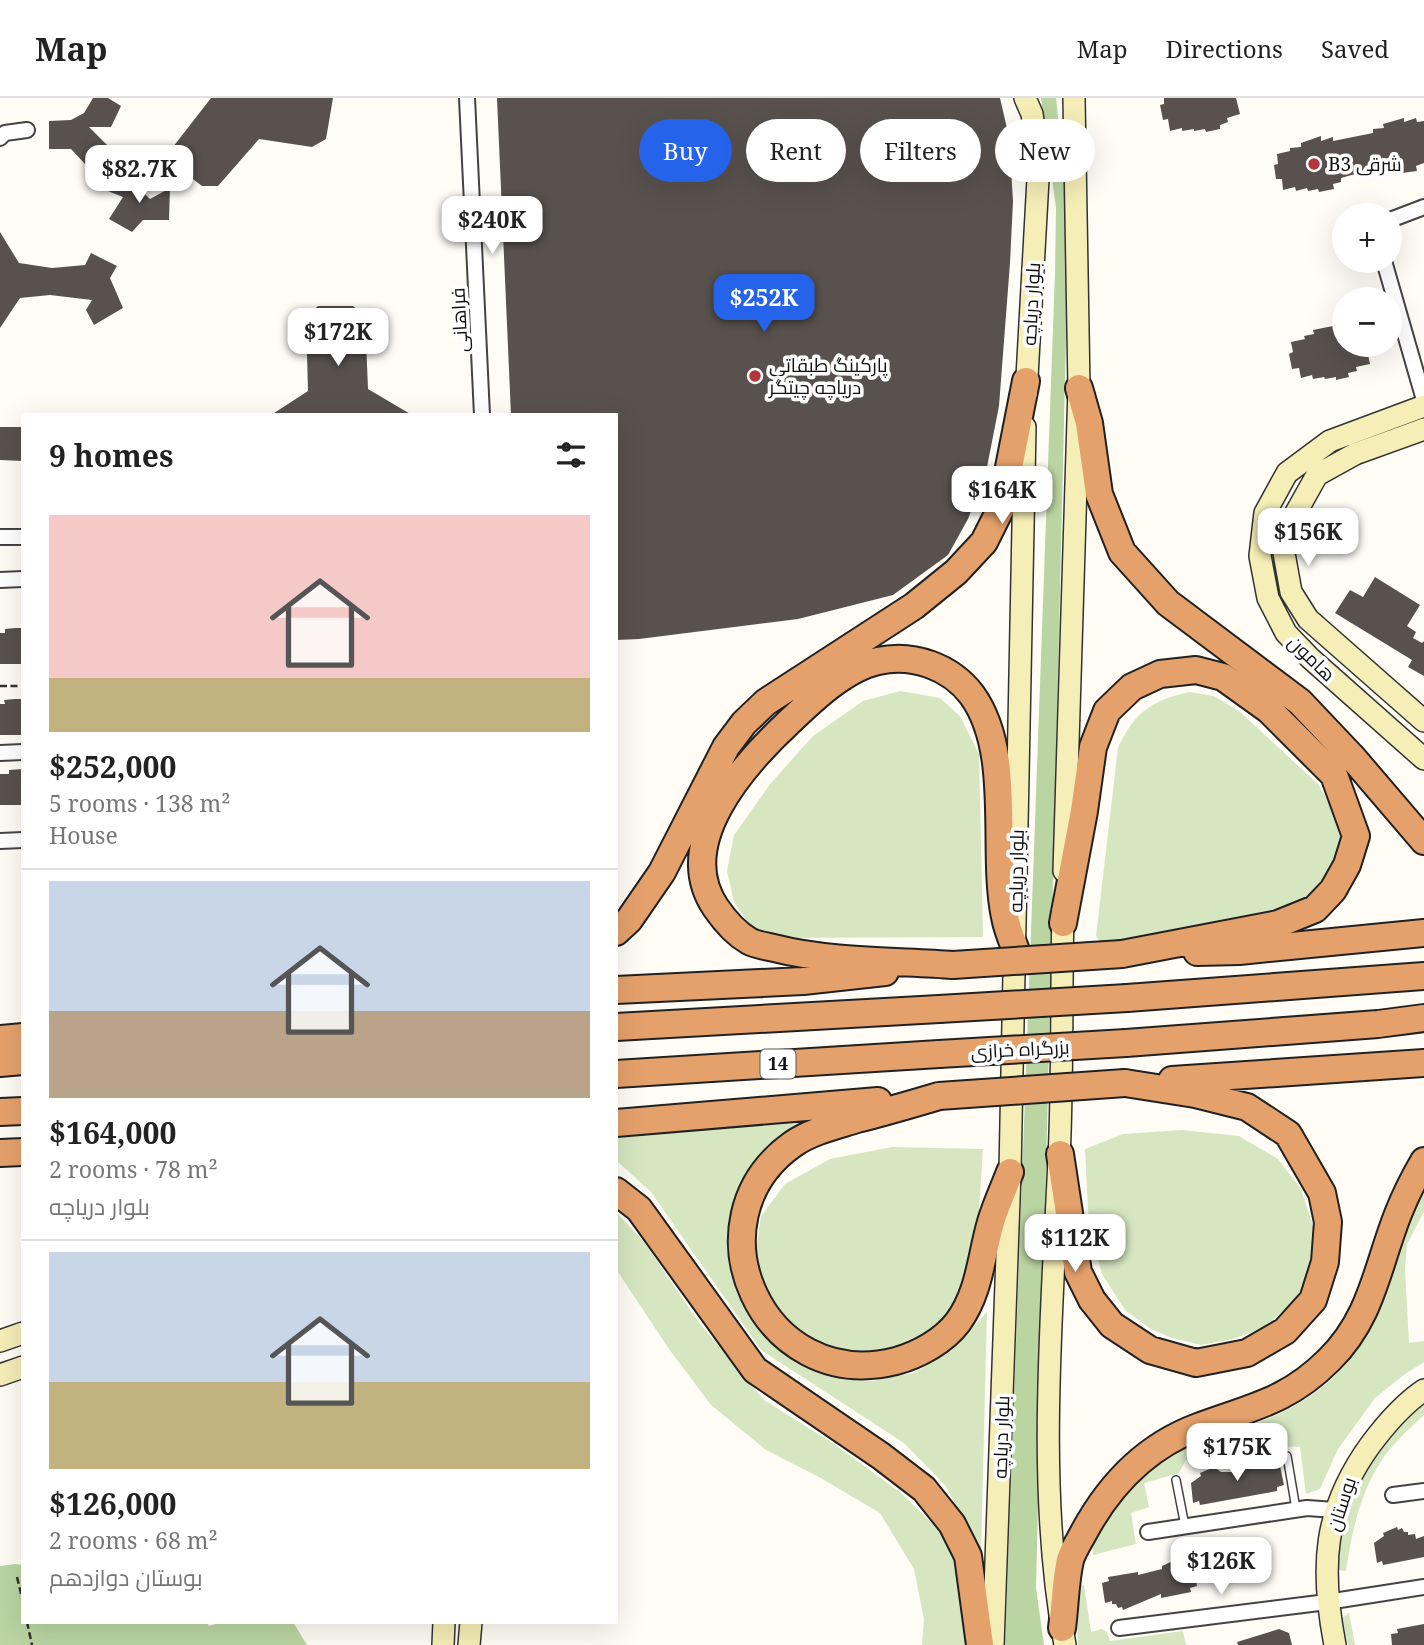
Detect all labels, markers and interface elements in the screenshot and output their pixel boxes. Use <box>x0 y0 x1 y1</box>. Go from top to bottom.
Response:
text: Map <box>35 26 108 71</box>
text: Map <box>1077 32 1128 65</box>
text: Directions <box>1166 32 1283 65</box>
text: Saved <box>1321 32 1389 65</box>
chip: Buy <box>639 119 732 182</box>
chip: Rent <box>746 119 846 182</box>
chip: Filters <box>860 119 981 182</box>
chip: New <box>995 119 1095 182</box>
pin: $82.7K <box>82 146 196 205</box>
place label: B3 شرقی <box>1328 151 1402 177</box>
text: $82.7K <box>101 152 177 184</box>
marker: B3 شرقی <box>1306 156 1322 172</box>
pin: $240K <box>443 197 541 256</box>
text: $240K <box>458 203 526 235</box>
map controls <box>1332 203 1402 357</box>
button: + <box>1332 203 1402 273</box>
street label: بلوار دریاچه <box>1016 262 1046 346</box>
pin: $252K <box>715 274 813 334</box>
text: $252K <box>730 281 798 313</box>
street label: فراهانی <box>444 287 474 353</box>
button: − <box>1332 287 1402 357</box>
pin: $172K <box>289 308 387 368</box>
text: $172K <box>304 315 372 347</box>
place label: پارکینگ طبقاتی دریاچه چیتگر <box>768 352 888 400</box>
marker: پارکینگ طبقاتی دریاچه چیتگر <box>747 368 763 384</box>
text: 9 homes <box>49 435 173 476</box>
icon: filters <box>552 436 590 474</box>
pin: $164K <box>953 466 1051 526</box>
text: $164K <box>968 473 1036 505</box>
pin: $156K <box>1259 508 1357 568</box>
text: $156K <box>1274 515 1342 547</box>
icon: home <box>257 560 383 686</box>
street label: هامون <box>1283 629 1341 687</box>
text: $252,000 <box>49 746 176 787</box>
text: 5 rooms · 138 m² <box>49 787 231 819</box>
text: House <box>49 819 118 851</box>
street label: بلوار دریاچه <box>1002 829 1030 913</box>
icon: home <box>257 927 383 1053</box>
street label: بزرگراه خرازی <box>970 1033 1070 1065</box>
road number: 14 <box>760 1049 796 1079</box>
text: $164,000 <box>49 1112 176 1153</box>
text: 2 rooms · 78 m² <box>49 1153 218 1185</box>
text: بلوار دریاچه <box>49 1190 150 1222</box>
pin: $112K <box>1026 1214 1124 1274</box>
text: $112K <box>1041 1221 1109 1253</box>
icon: home <box>257 1298 383 1424</box>
street label: بلوار دریاچه <box>987 1395 1015 1479</box>
pin: $175K <box>1188 1424 1286 1483</box>
text: $175K <box>1203 1430 1271 1462</box>
street label: بوستان <box>1320 1474 1362 1534</box>
text: $126,000 <box>49 1483 176 1524</box>
text: 2 rooms · 68 m² <box>49 1524 218 1556</box>
pin: $126K <box>1172 1538 1270 1597</box>
text: $126K <box>1187 1544 1255 1576</box>
text: بوستان دوازدهم <box>49 1561 203 1593</box>

